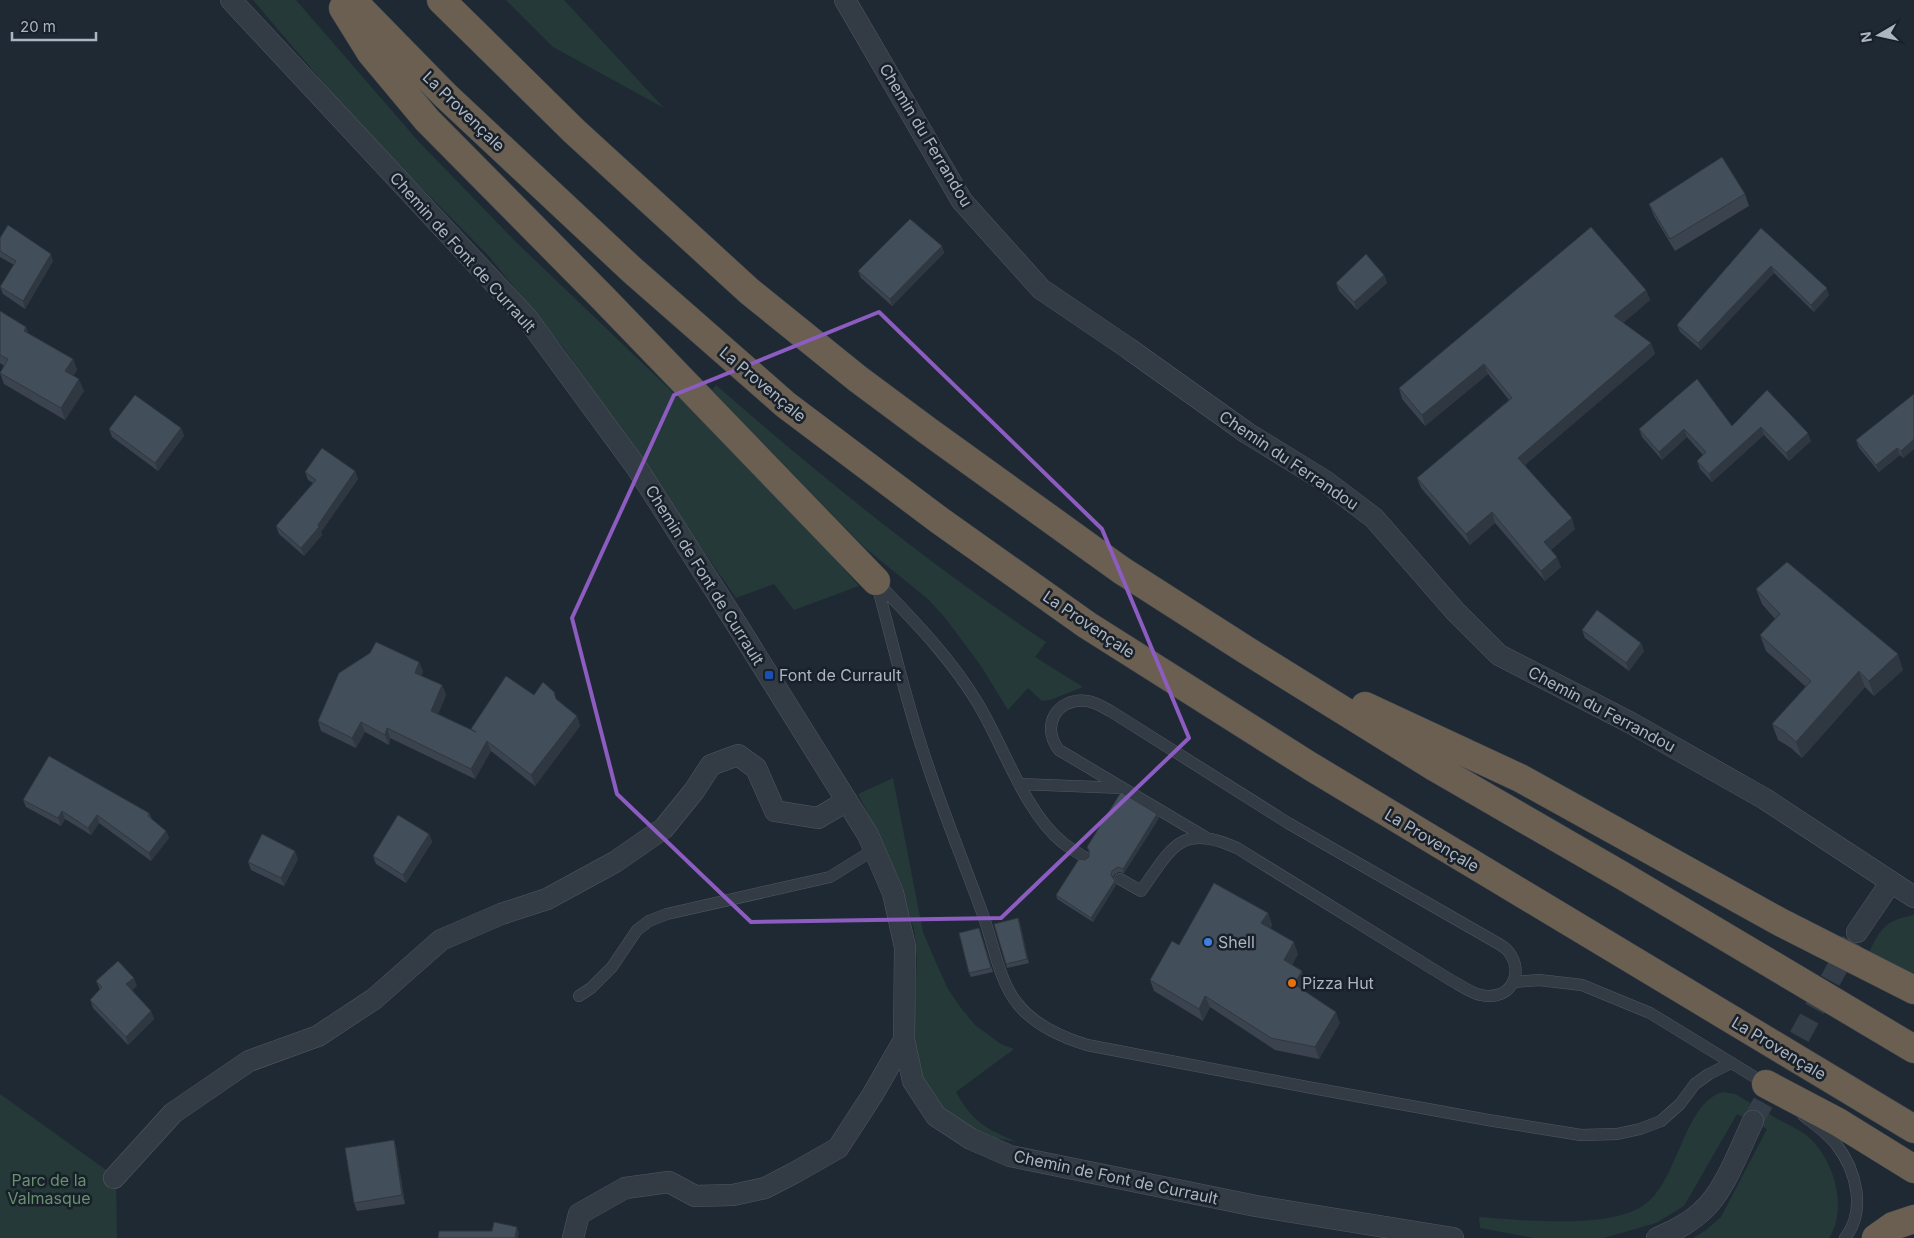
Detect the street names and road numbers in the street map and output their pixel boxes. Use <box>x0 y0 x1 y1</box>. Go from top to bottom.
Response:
street label: Chemin du Ferrandou <box>875 60 977 210</box>
street label: La Provençale <box>419 67 509 155</box>
street label: Chemin de Font de Currault <box>386 168 540 336</box>
street label: La Provençale <box>716 342 810 426</box>
street label: Chemin du Ferrandou <box>1216 406 1362 514</box>
street label: Chemin de Font de Currault <box>641 481 769 669</box>
street label: La Provençale <box>1039 586 1139 662</box>
street label: Chemin du Ferrandou <box>1525 662 1679 756</box>
street label: La Provençale <box>1381 804 1483 876</box>
street label: La Provençale <box>1728 1012 1830 1084</box>
street label: Chemin de Font de Currault <box>1012 1146 1220 1208</box>

